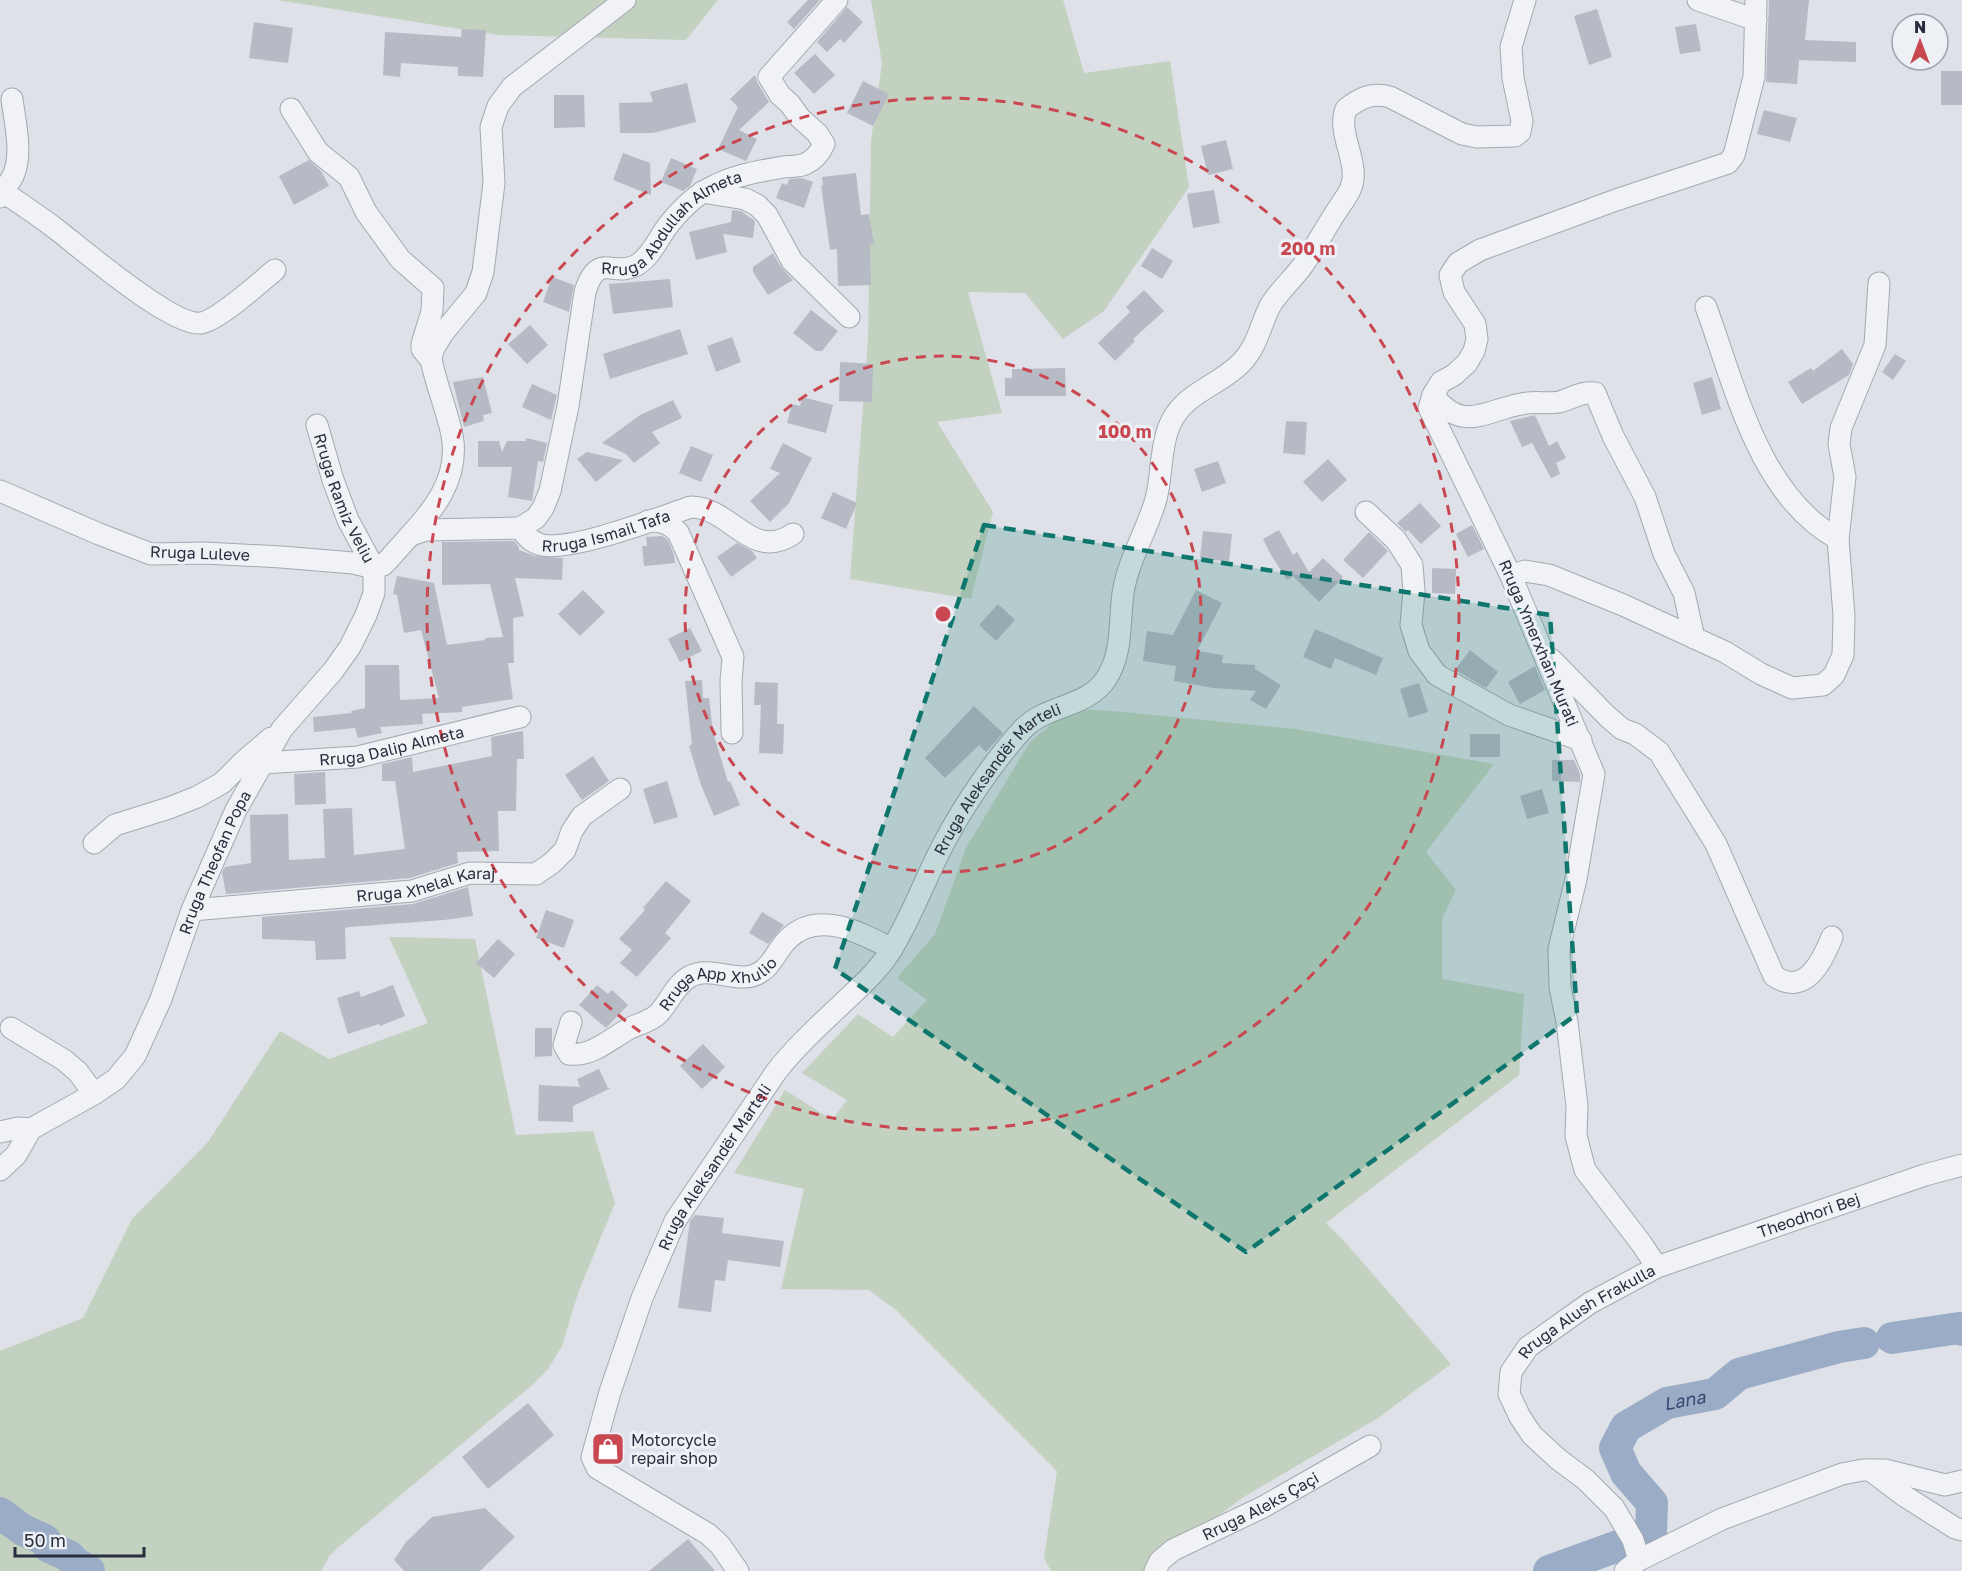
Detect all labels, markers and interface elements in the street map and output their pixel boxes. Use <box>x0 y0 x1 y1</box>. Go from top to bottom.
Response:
north arrow <box>1890 12 1950 72</box>
text: N <box>1914 17 1926 37</box>
street label: Rruga Abdullah Almeta <box>601 166 744 279</box>
text: 200 m <box>1281 237 1335 259</box>
text: 100 m <box>1099 420 1151 442</box>
street label: Rruga Ramiz Veliu <box>310 431 379 566</box>
street label: Rruga Ismail Tafa <box>541 505 673 556</box>
street label: Rruga Luleve <box>150 541 250 565</box>
street label: Rruga Ymerxhan Murati <box>1495 557 1583 729</box>
centre of rings <box>933 604 953 624</box>
street label: Rruga Aleksandër Marteli <box>929 698 1064 859</box>
street label: Rruga Dalip Almeta <box>318 721 466 769</box>
street label: Rruga Theofan Popa <box>174 787 255 937</box>
street label: Rruga Xhelal Karaj <box>355 863 496 906</box>
street label: Rruga App Xhulio <box>654 953 781 1015</box>
street label: Rruga Aleksandër Marteli <box>654 1080 775 1253</box>
street label: Theodhori Bej <box>1755 1188 1862 1242</box>
street label: Rruga Alush Frakulla <box>1513 1260 1659 1362</box>
water label: Lana <box>1662 1385 1708 1414</box>
place label: Motorcycle repair shop <box>631 1430 718 1468</box>
shop icon: Motorcycle repair shop <box>590 1431 626 1467</box>
street label: Rruga Aleks Çaçi <box>1199 1467 1322 1545</box>
scale bar <box>15 1520 144 1558</box>
text: 50 m <box>24 1529 66 1551</box>

